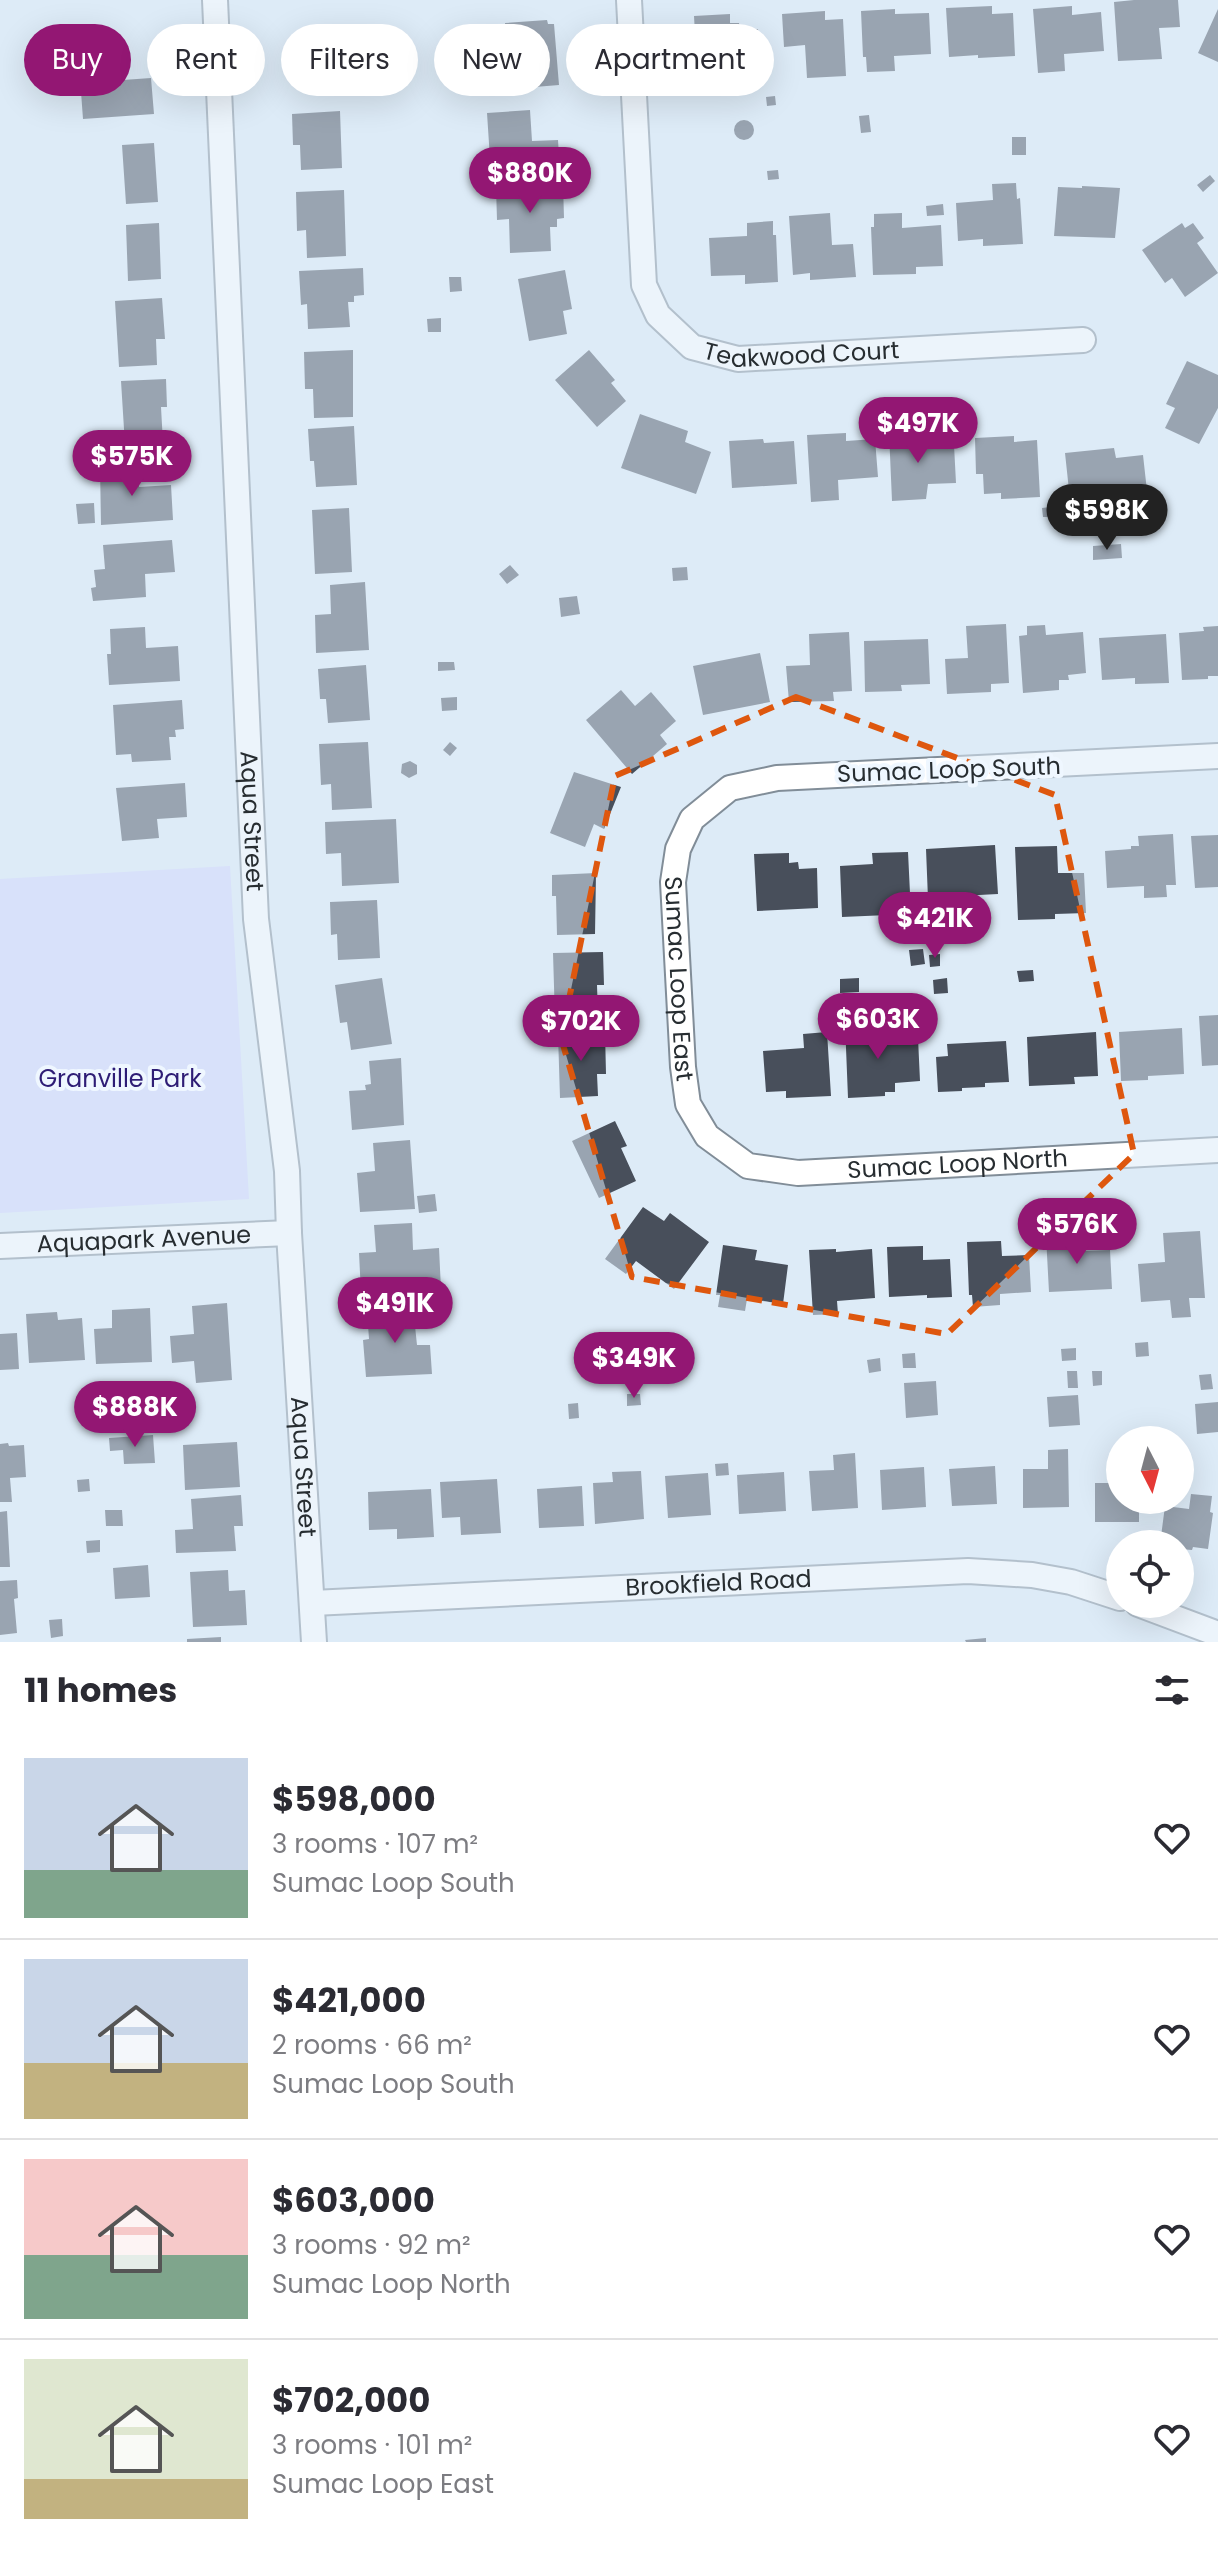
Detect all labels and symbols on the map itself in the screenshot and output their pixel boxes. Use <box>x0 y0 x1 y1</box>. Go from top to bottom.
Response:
pin: $880K <box>474 147 586 215</box>
street label: Teakwood Court <box>700 333 900 375</box>
pin: $497K <box>862 397 974 465</box>
pin: $575K <box>76 430 188 498</box>
pin: $598K <box>1051 484 1163 552</box>
street label: Sumac Loop South <box>836 749 1061 790</box>
street label: Aqua Street <box>233 750 272 892</box>
street label: Sumac Loop East <box>657 875 702 1083</box>
pin: $421K <box>879 892 991 960</box>
pin: $603K <box>822 993 934 1061</box>
pin: $702K <box>525 995 637 1063</box>
park label: Granville Park <box>38 1062 202 1095</box>
street label: Sumac Loop North <box>846 1141 1069 1186</box>
pin: $576K <box>1021 1198 1133 1266</box>
street label: Aquapark Avenue <box>36 1218 252 1260</box>
pin: $491K <box>339 1277 451 1345</box>
pin: $349K <box>578 1332 690 1400</box>
pin: $888K <box>79 1381 191 1449</box>
street label: Aqua Street <box>283 1395 325 1538</box>
north arrow <box>1106 1426 1194 1514</box>
street label: Brookfield Road <box>625 1562 812 1604</box>

